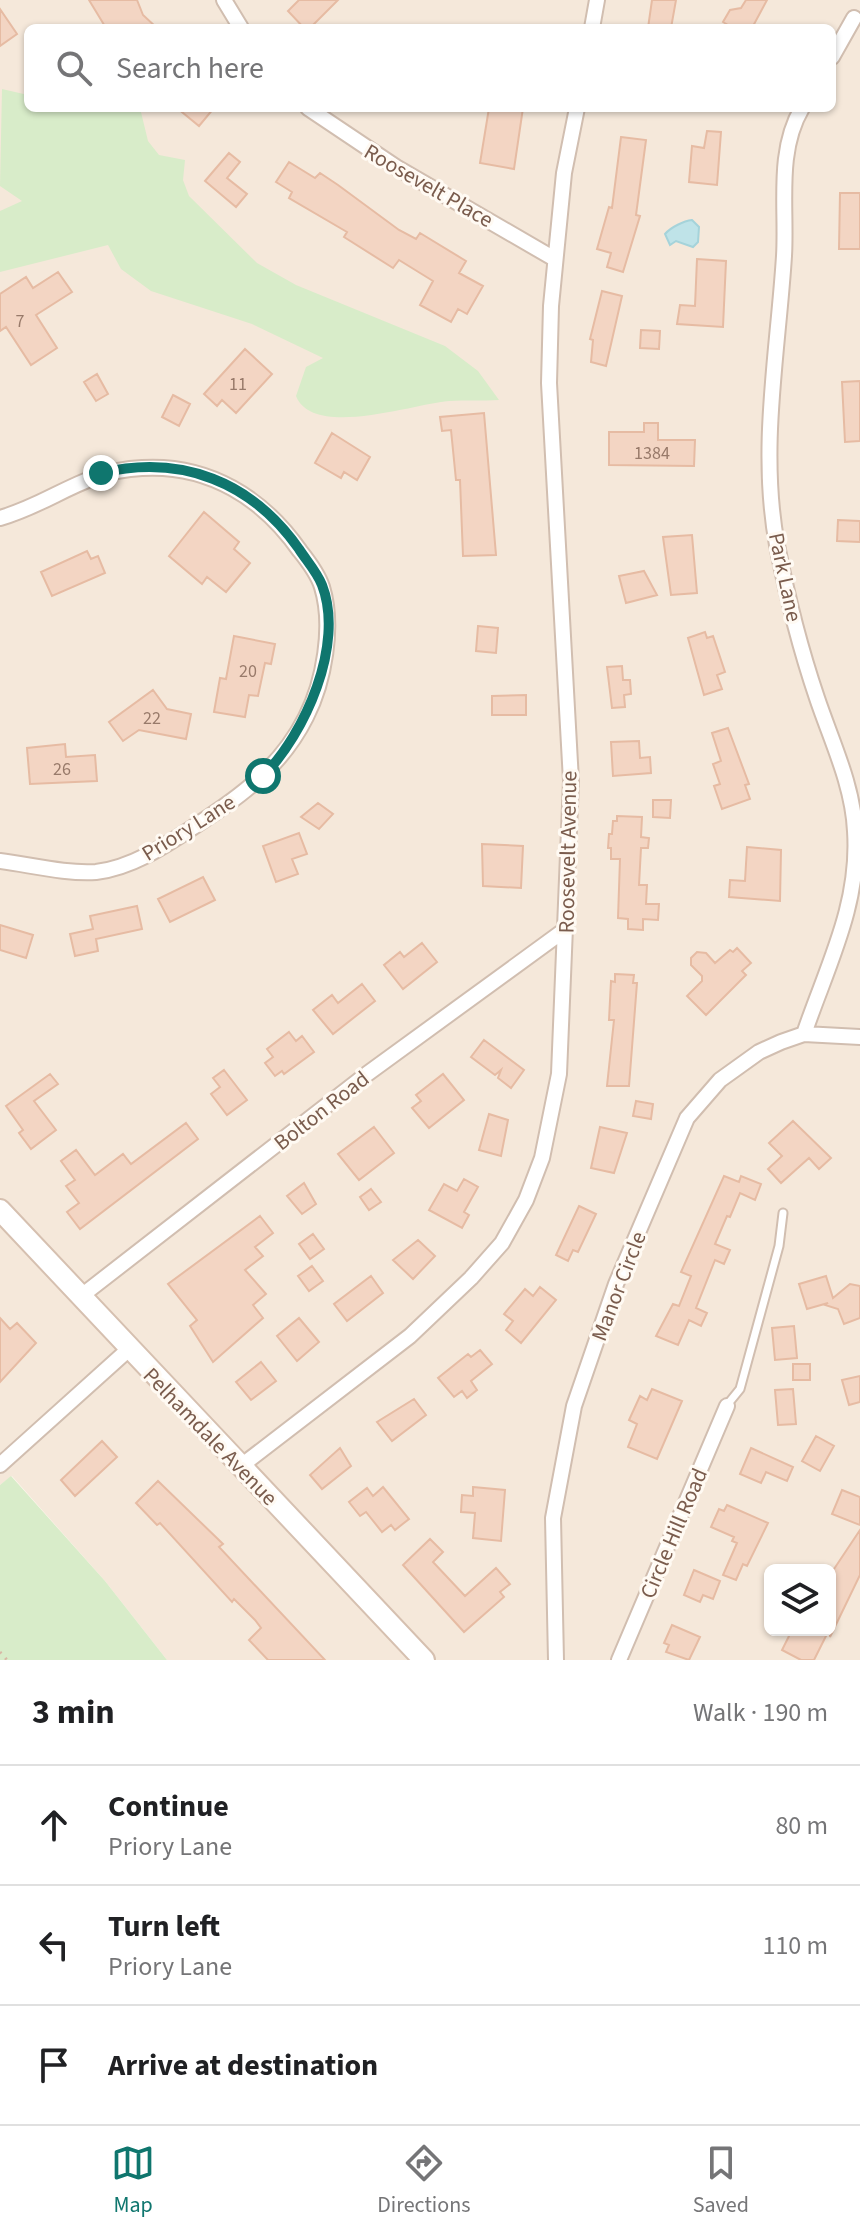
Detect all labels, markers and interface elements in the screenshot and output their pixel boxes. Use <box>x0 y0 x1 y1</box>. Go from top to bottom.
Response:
search box <box>24 24 836 112</box>
icon: search <box>52 46 96 90</box>
text: Search here <box>116 47 264 90</box>
street label: Roosevelt Place <box>358 136 499 236</box>
house number: 7 <box>16 309 25 334</box>
house number: 11 <box>229 372 247 397</box>
house number: 1384 <box>634 441 670 466</box>
route end <box>83 455 119 491</box>
street label: Park Lane <box>760 530 810 625</box>
house number: 20 <box>239 659 257 684</box>
house number: 22 <box>143 706 161 731</box>
house number: 26 <box>53 757 71 782</box>
route start <box>245 758 281 794</box>
street label: Roosevelt Avenue <box>551 770 585 934</box>
street label: Priory Lane <box>136 786 242 869</box>
street label: Bolton Road <box>267 1063 376 1158</box>
street label: Manor Circle <box>583 1227 655 1346</box>
street label: Pelhamdale Avenue <box>136 1360 285 1513</box>
street label: Circle Hill Road <box>632 1463 716 1604</box>
map controls <box>764 1564 836 1636</box>
button: layers <box>764 1564 836 1636</box>
text: 3 min <box>32 1688 115 1737</box>
text: Walk · 190 m <box>693 1694 828 1731</box>
text: Continue <box>108 1785 229 1828</box>
icon: ahead <box>32 1803 76 1847</box>
text: 80 m <box>775 1807 828 1844</box>
text: Priory Lane <box>108 1828 232 1865</box>
text: Turn left <box>108 1905 220 1948</box>
icon: left <box>32 1923 76 1967</box>
text: 110 m <box>762 1927 828 1964</box>
text: Priory Lane <box>108 1948 232 1985</box>
icon: arrive <box>32 2043 76 2087</box>
text: Arrive at destination <box>108 2044 378 2087</box>
tab: Map <box>111 2141 155 2221</box>
tab: Directions <box>377 2141 470 2221</box>
tab: Saved <box>693 2141 749 2221</box>

